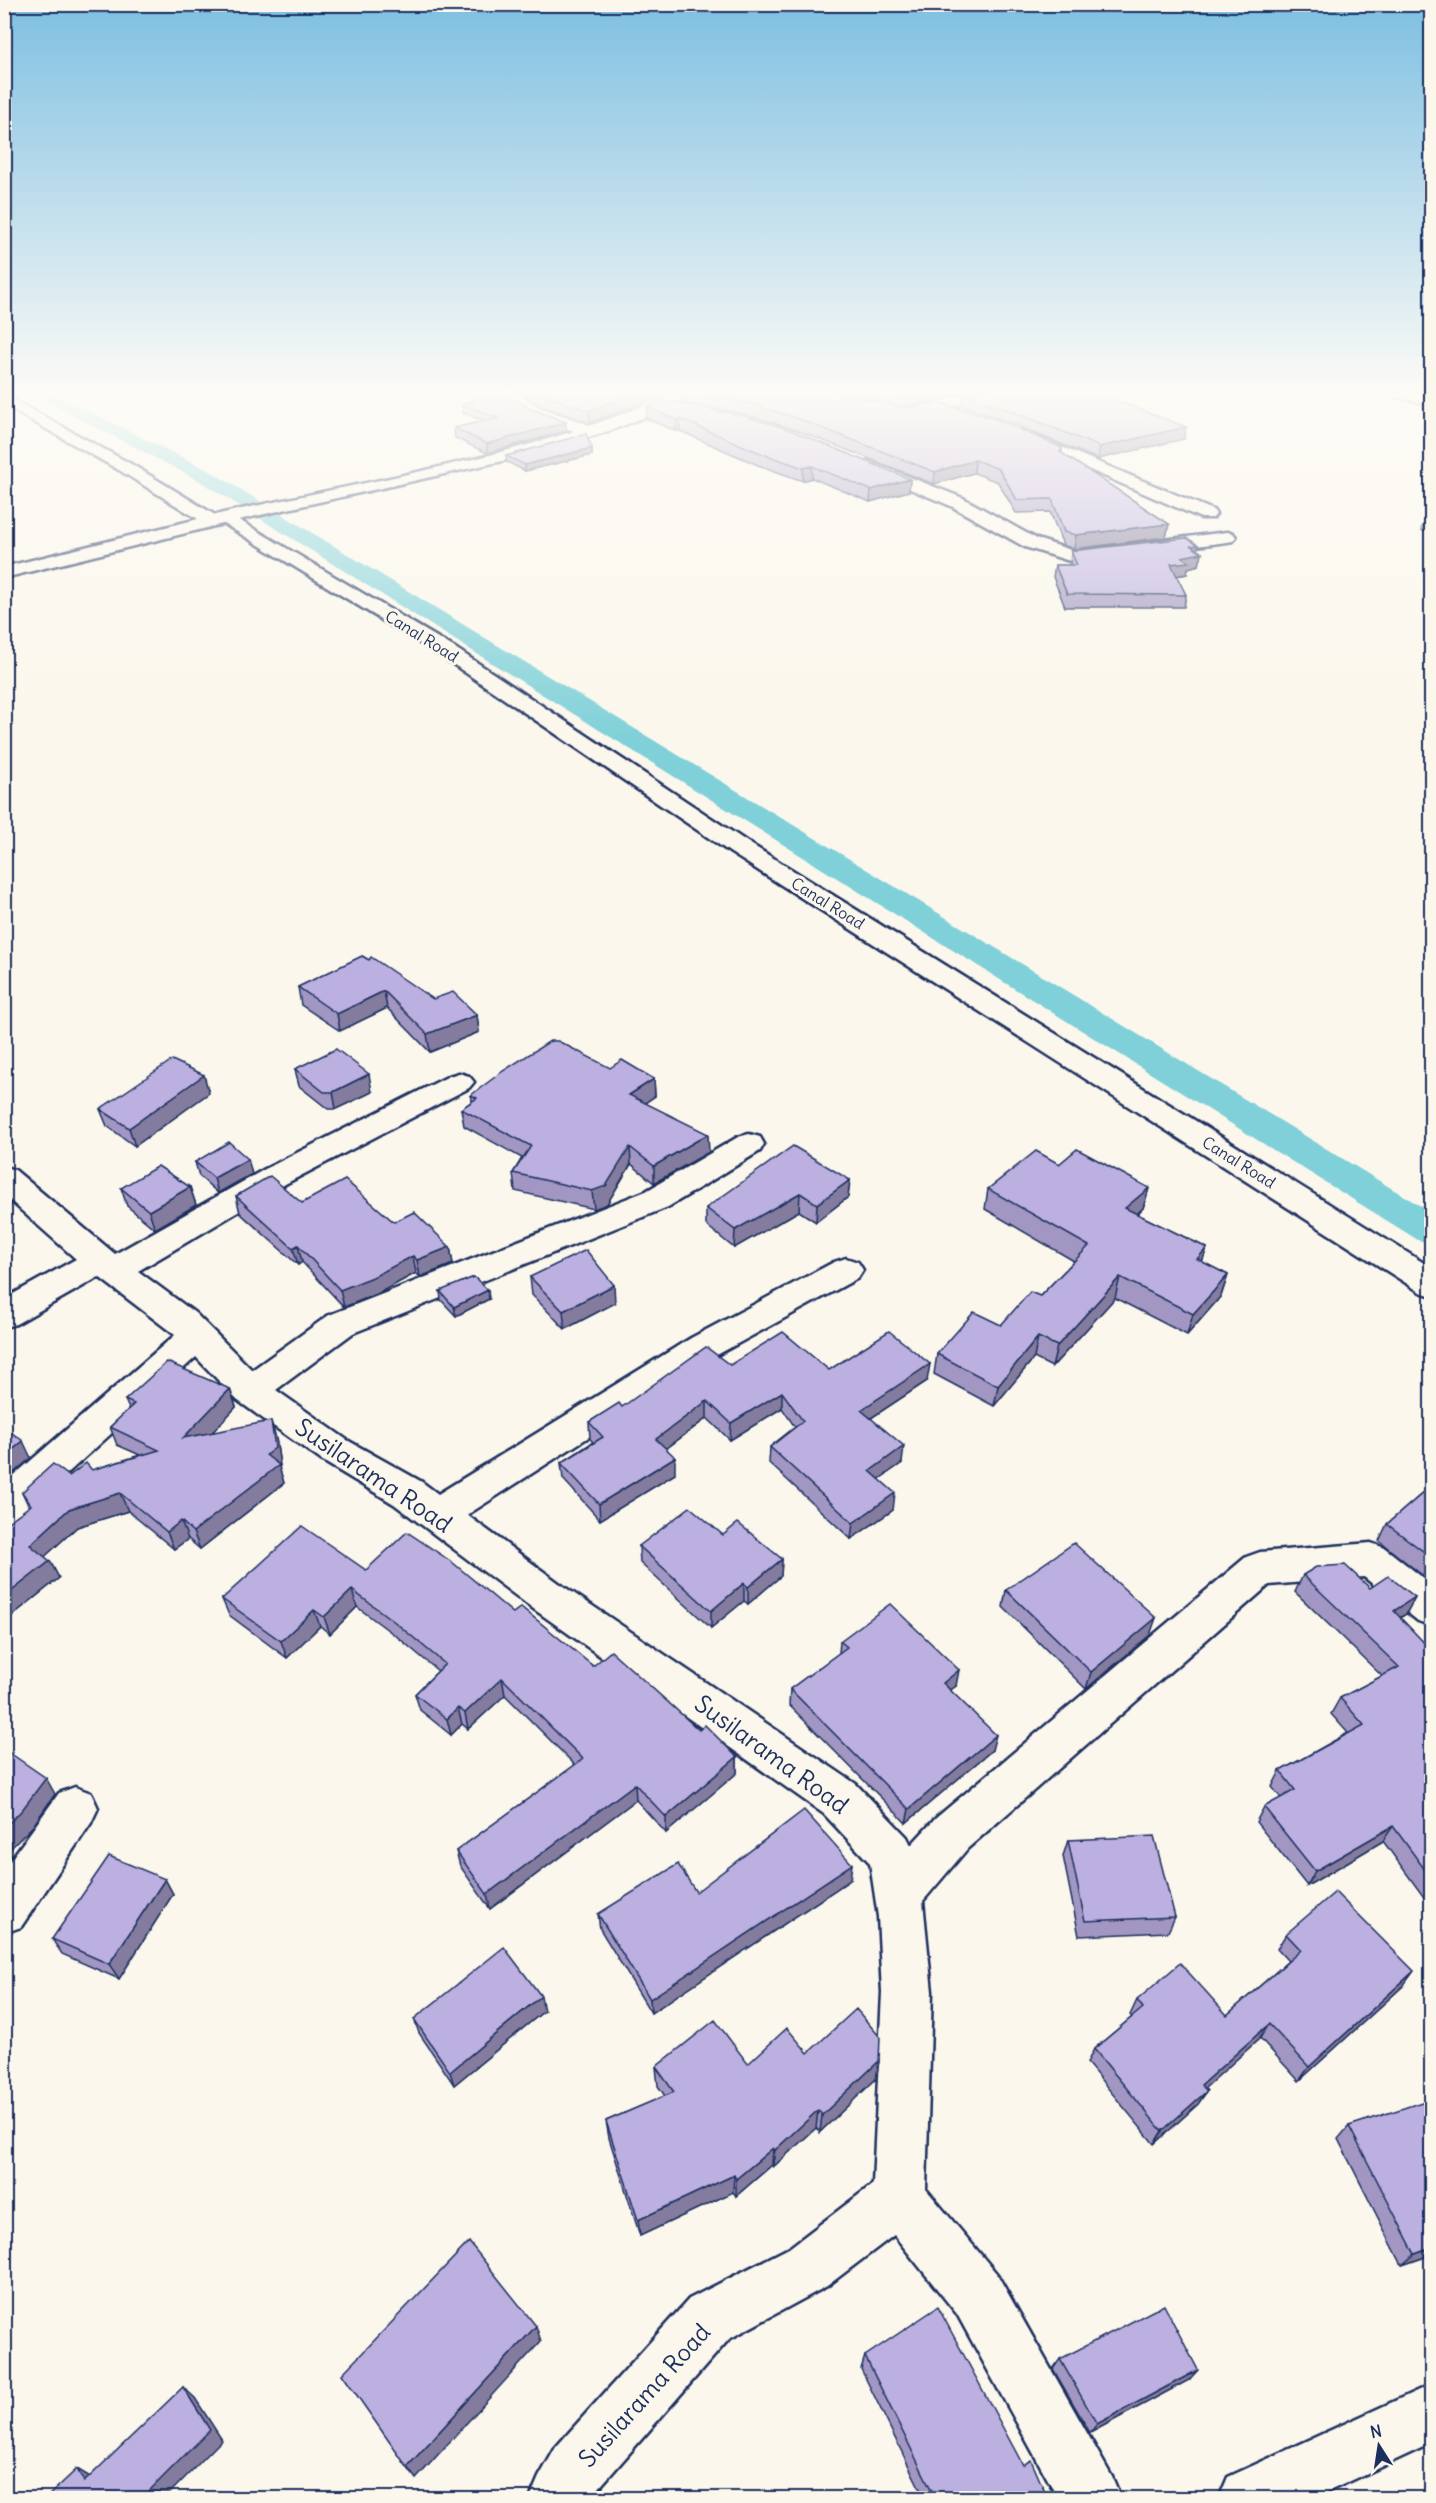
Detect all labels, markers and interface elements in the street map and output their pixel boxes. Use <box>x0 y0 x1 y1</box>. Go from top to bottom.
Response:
street label: Canal Road <box>382 606 462 666</box>
street label: Canal Road <box>788 873 868 933</box>
street label: Canal Road <box>1199 1132 1279 1192</box>
street label: Susilarama Road <box>290 1411 458 1539</box>
street label: Susilarama Road <box>689 1688 855 1820</box>
street label: Susilarama Road <box>572 2317 716 2473</box>
north arrow <box>1349 2416 1409 2476</box>
text: N <box>1368 2420 1383 2442</box>

